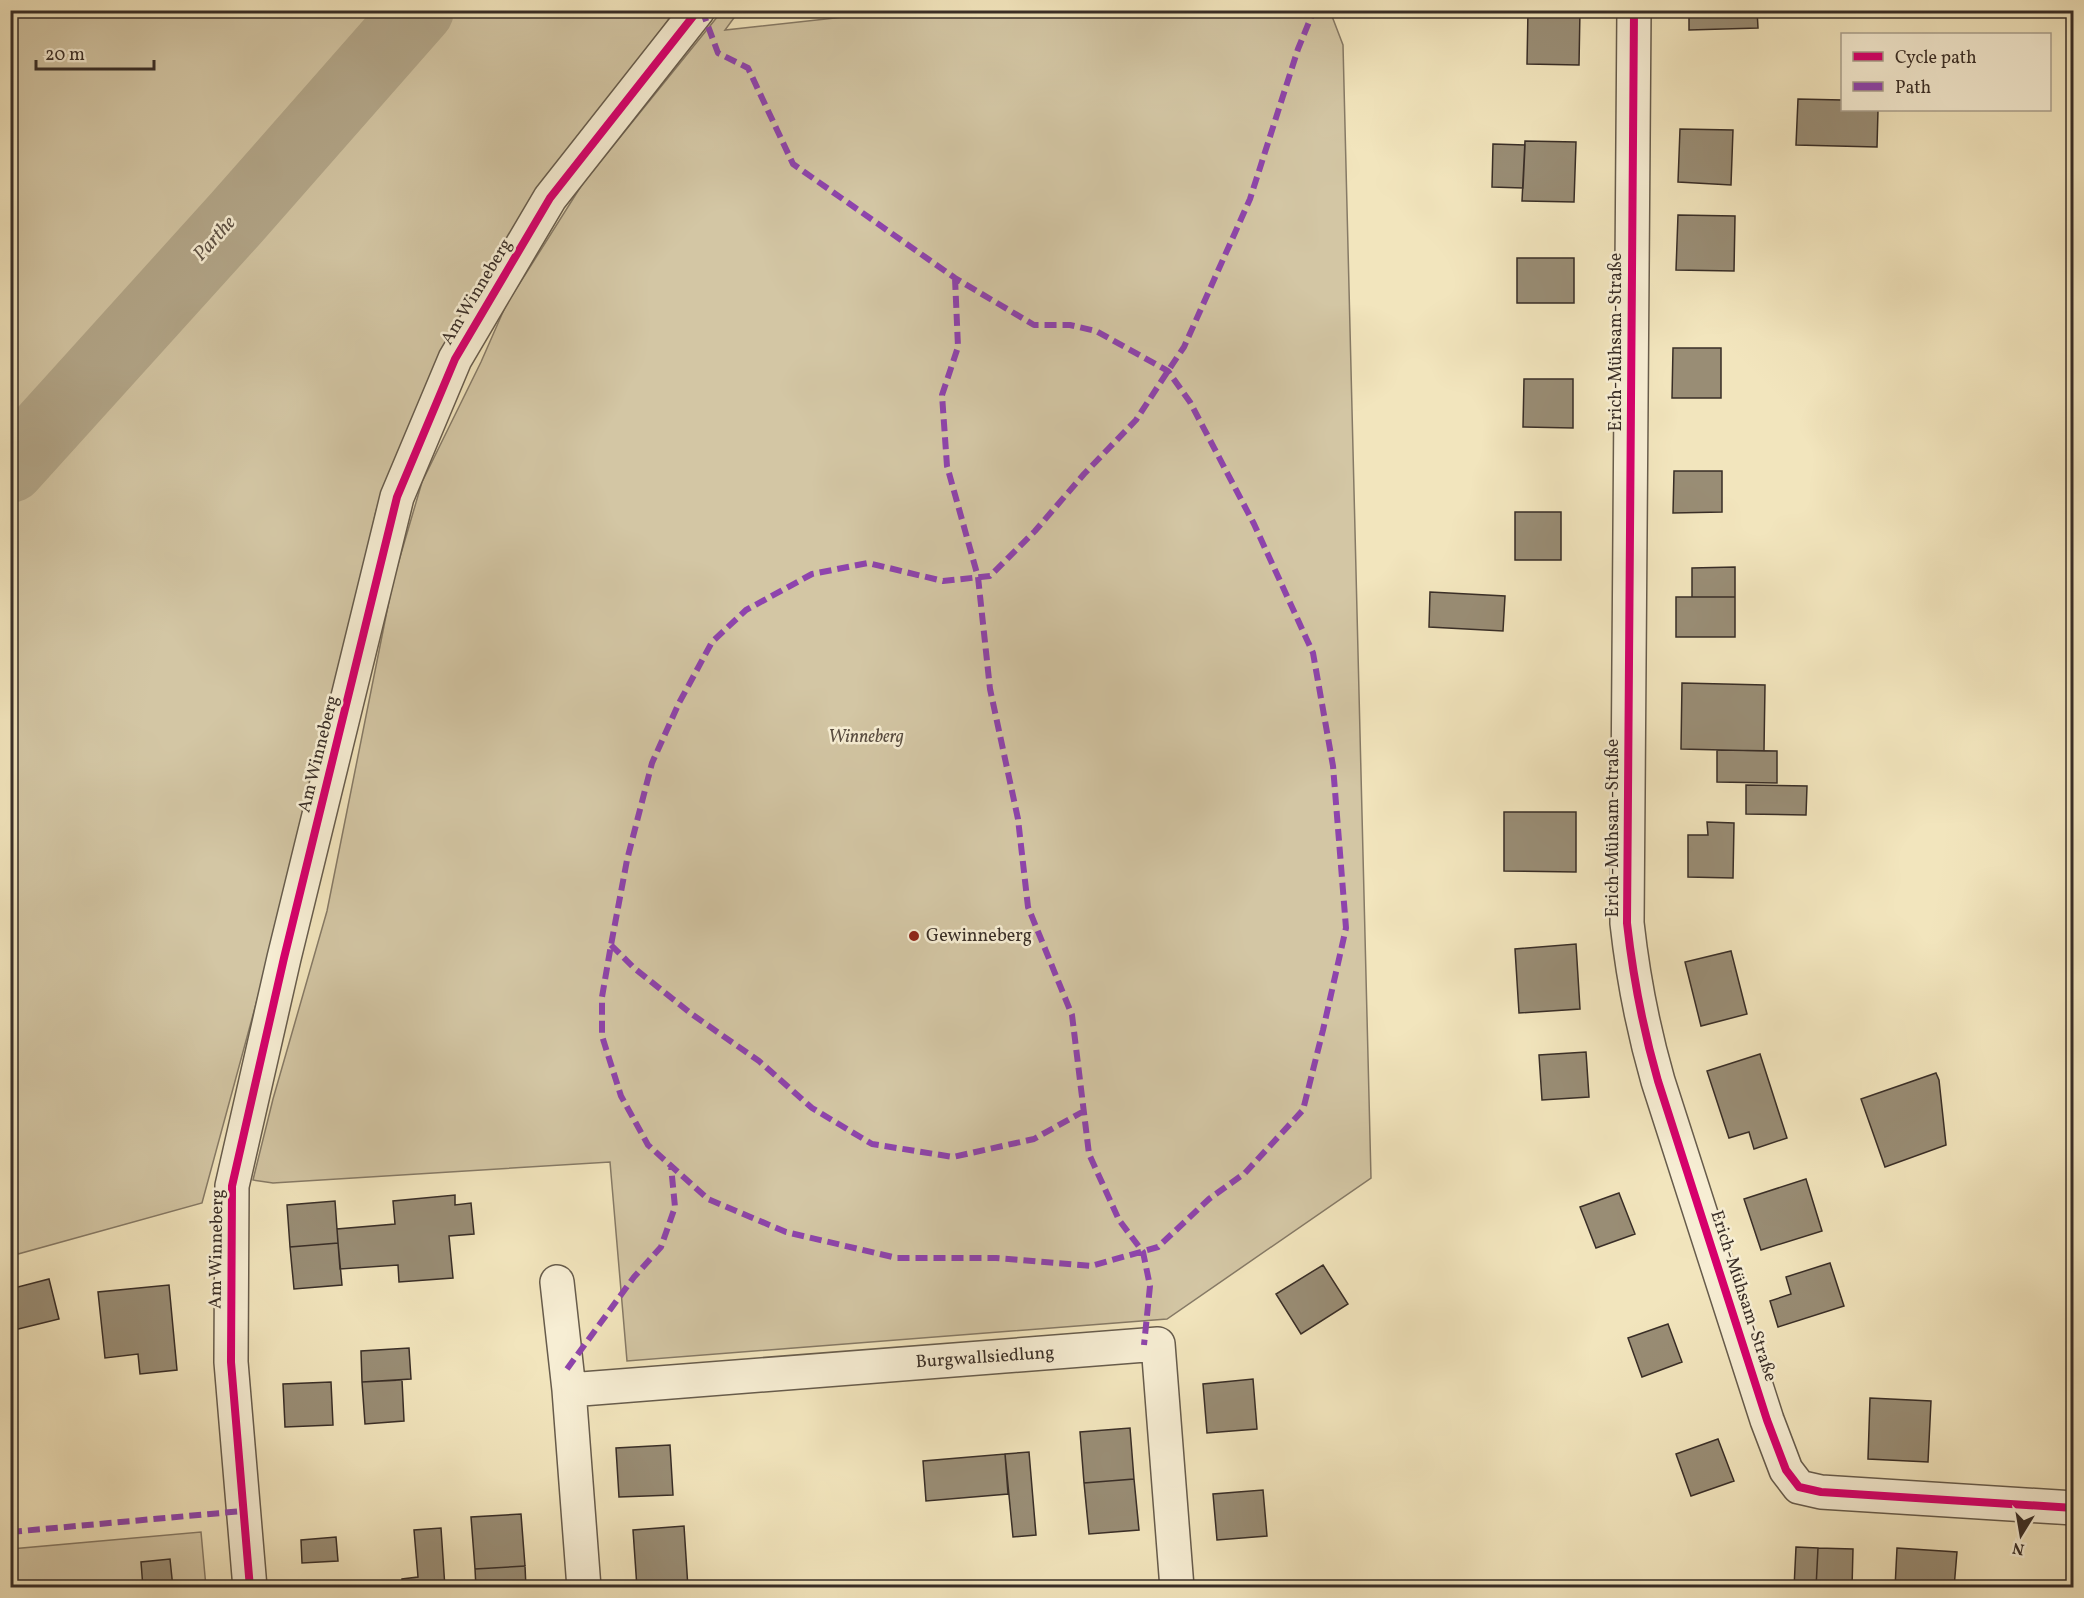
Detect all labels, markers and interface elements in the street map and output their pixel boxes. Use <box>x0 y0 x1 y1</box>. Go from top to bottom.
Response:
scale bar <box>36 33 154 71</box>
legend <box>1841 33 2051 111</box>
text: 20 m <box>45 43 85 68</box>
text: Cycle path <box>1895 46 1977 71</box>
text: Path <box>1895 76 1931 101</box>
water label: Parthe <box>187 210 243 268</box>
street label: Am Winneberg <box>435 234 519 350</box>
street label: Erich-Mühsam-Straße <box>1604 253 1629 431</box>
street label: Am Winneberg <box>292 693 346 815</box>
park label: Winneberg <box>828 725 904 750</box>
street label: Erich-Mühsam-Straße <box>1601 739 1626 917</box>
place label: Gewinneberg <box>926 924 1032 949</box>
marker: Gewinneberg <box>907 929 921 943</box>
street label: Am Winneberg <box>203 1189 231 1309</box>
street label: Erich-Mühsam-Straße <box>1703 1207 1783 1385</box>
street label: Burgwallsiedlung <box>915 1341 1055 1375</box>
north arrow <box>1991 1505 2051 1565</box>
text: N <box>2010 1536 2026 1560</box>

